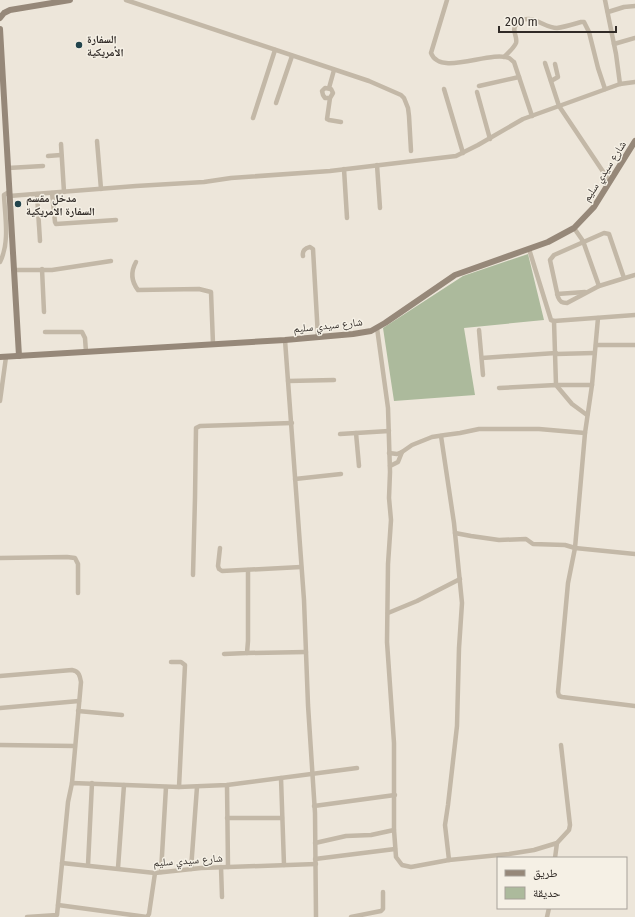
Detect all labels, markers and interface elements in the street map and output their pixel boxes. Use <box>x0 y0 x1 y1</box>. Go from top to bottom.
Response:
scale bar <box>499 8 616 34</box>
text: 200 m <box>505 15 538 29</box>
place label: السفارة الأمريكية <box>87 33 124 59</box>
marker: السفارة الأمريكية <box>74 40 84 50</box>
street label: شارع سيدي سليم <box>580 139 630 205</box>
place label: مدخل مقسم السفارة الامريكية <box>26 192 95 218</box>
marker: مدخل مقسم السفارة الامريكية <box>13 199 23 209</box>
street label: شارع سيدي سليم <box>293 315 364 337</box>
street label: شارع سيدي سليم <box>153 852 223 871</box>
legend <box>497 857 627 909</box>
text: طريق <box>533 866 558 880</box>
text: حديقة <box>533 886 561 900</box>

